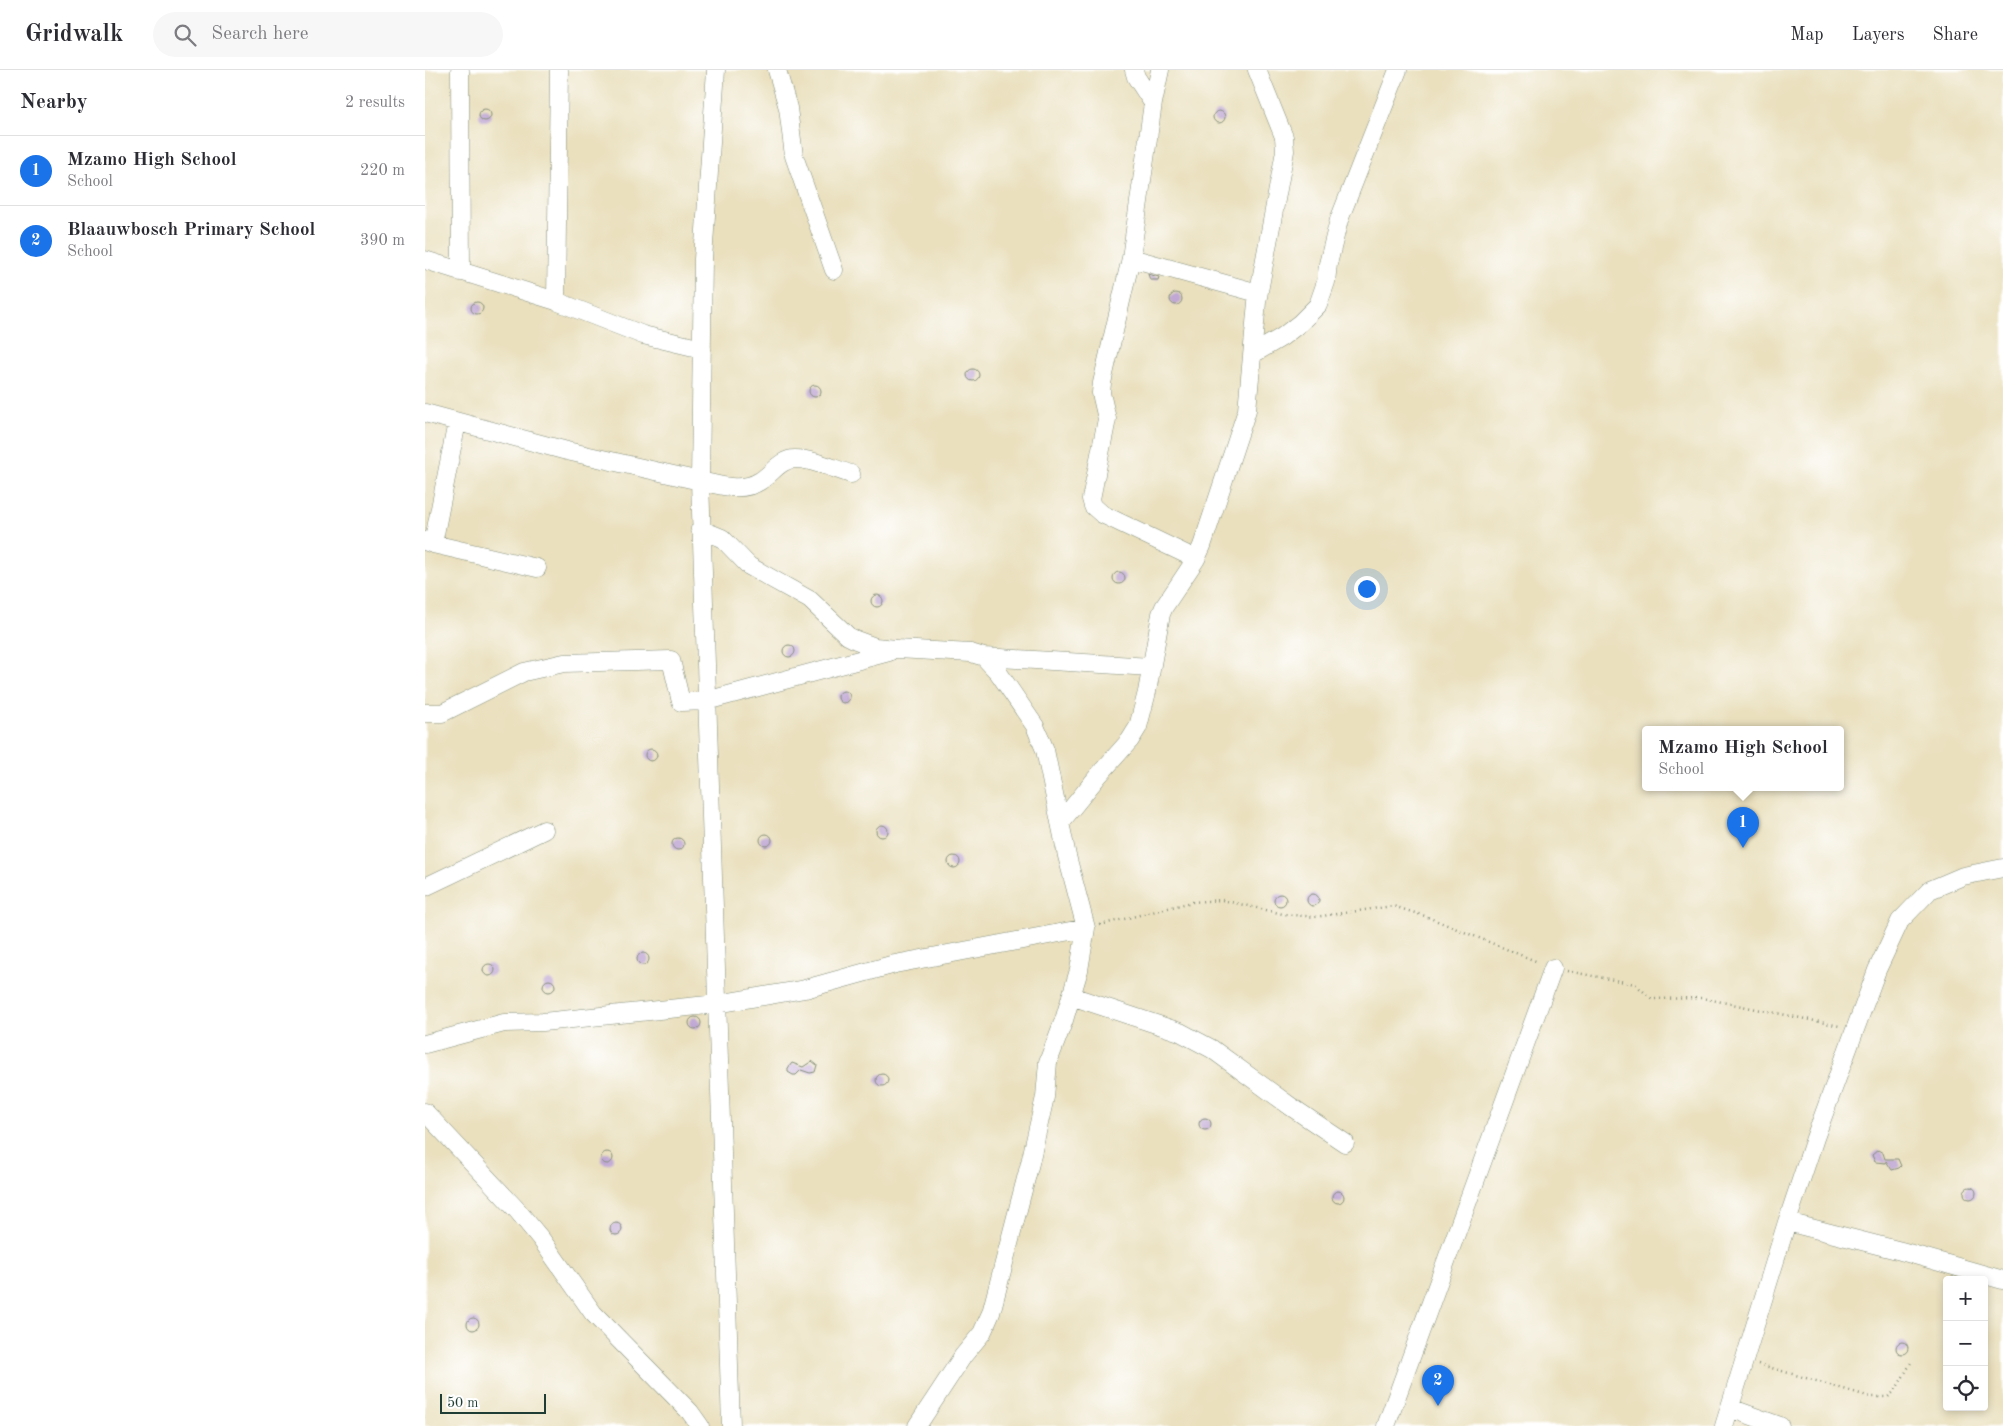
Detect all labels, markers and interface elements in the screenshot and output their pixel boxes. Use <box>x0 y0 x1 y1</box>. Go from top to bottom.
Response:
search box <box>153 12 503 57</box>
icon: search <box>171 21 199 49</box>
text: Gridwalk <box>25 23 123 47</box>
text: Search here <box>211 25 309 44</box>
text: Map <box>1790 26 1824 44</box>
text: Layers <box>1852 26 1904 44</box>
text: Share <box>1932 26 1978 44</box>
text: Nearby <box>20 92 88 113</box>
text: 2 results <box>345 95 405 111</box>
text: Mzamo High School <box>67 151 236 170</box>
text: 1 <box>31 163 41 179</box>
text: 220 m <box>360 163 405 179</box>
text: School <box>67 174 113 190</box>
text: Blaauwbosch Primary School <box>67 221 315 240</box>
text: 2 <box>31 233 41 249</box>
text: 390 m <box>360 233 405 249</box>
text: School <box>67 244 113 260</box>
your location <box>1354 576 1380 602</box>
popup <box>1642 726 1844 791</box>
text: Mzamo High School <box>1658 739 1828 758</box>
text: School <box>1658 762 1704 778</box>
pin: 1 <box>1727 807 1759 848</box>
map controls <box>1943 1276 1988 1411</box>
button: + <box>1943 1276 1988 1321</box>
button: − <box>1943 1321 1988 1366</box>
pin: 2 <box>1422 1365 1454 1406</box>
button: locate <box>1943 1366 1988 1411</box>
scale bar <box>440 1391 546 1414</box>
text: 50 m <box>447 1396 478 1410</box>

